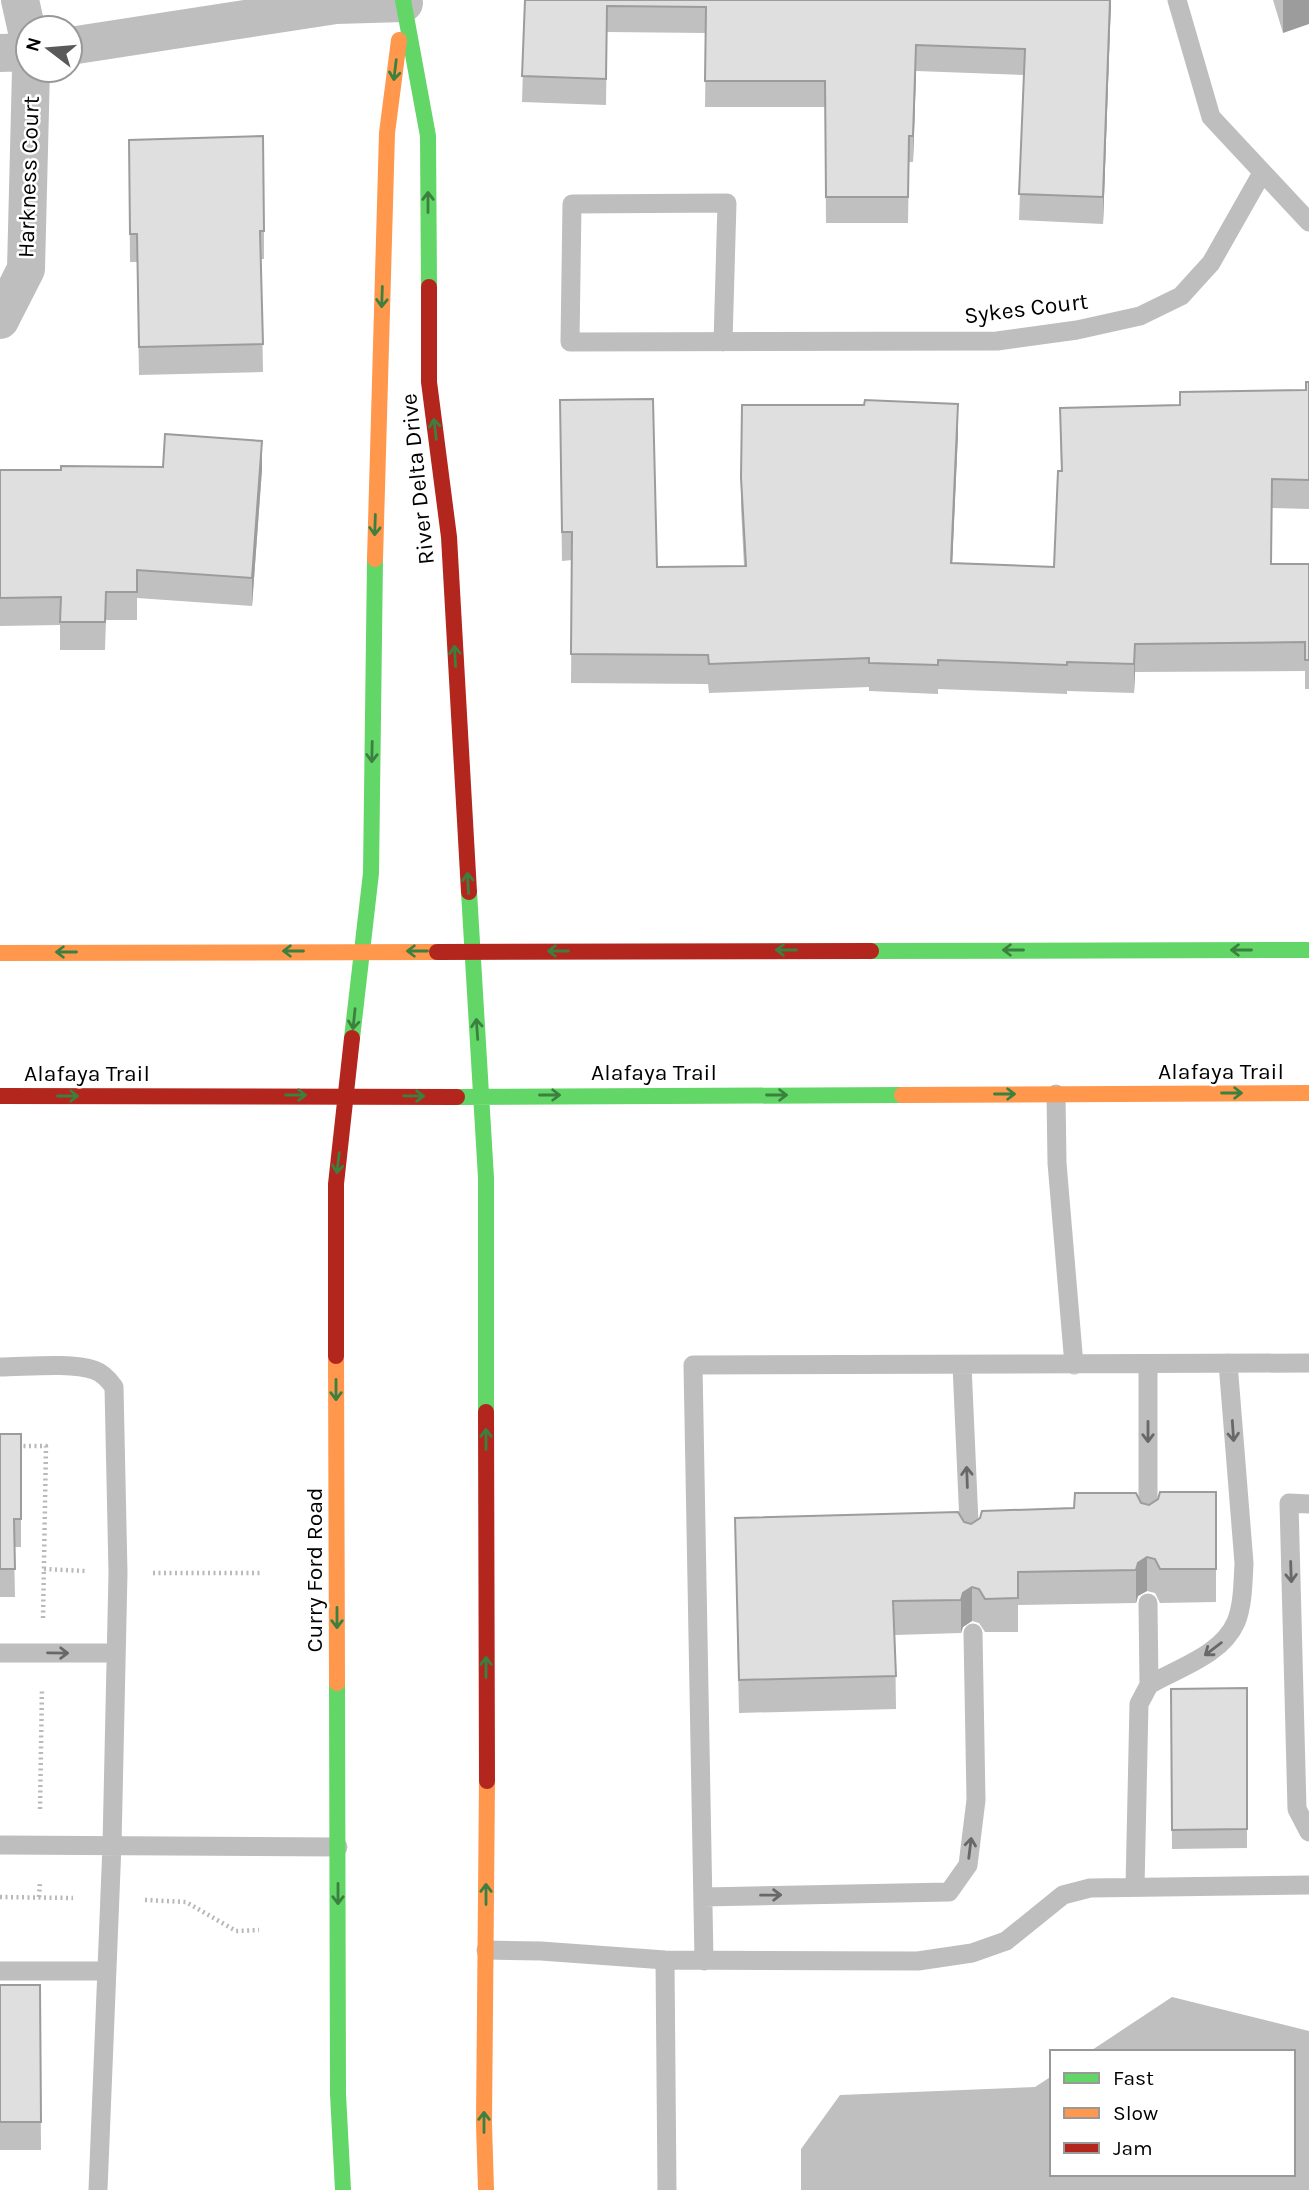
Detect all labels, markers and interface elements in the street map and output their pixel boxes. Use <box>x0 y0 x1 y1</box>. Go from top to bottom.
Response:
north arrow <box>14 14 84 84</box>
text: N <box>21 35 46 54</box>
one-way arrow <box>388 59 401 81</box>
street label: Harkness Court <box>12 95 45 259</box>
one-way arrow <box>421 191 435 214</box>
one-way arrow <box>376 286 389 309</box>
street label: Sykes Court <box>963 287 1090 329</box>
street label: River Delta Drive <box>395 392 440 566</box>
one-way arrow <box>428 418 441 441</box>
one-way arrow <box>369 513 382 536</box>
one-way arrow <box>449 644 462 667</box>
one-way arrow <box>365 740 379 763</box>
one-way arrow <box>461 872 474 895</box>
one-way arrow <box>775 943 798 957</box>
one-way arrow <box>1002 943 1025 957</box>
one-way arrow <box>1230 943 1253 957</box>
one-way arrow <box>282 944 305 958</box>
one-way arrow <box>405 944 428 958</box>
one-way arrow <box>547 944 570 958</box>
one-way arrow <box>55 945 78 959</box>
one-way arrow <box>347 1007 360 1030</box>
one-way arrow <box>470 1018 483 1040</box>
street label: Alafaya Trail <box>1158 1058 1284 1085</box>
street label: Alafaya Trail <box>591 1059 717 1086</box>
street label: Alafaya Trail <box>24 1060 150 1087</box>
one-way arrow <box>1221 1086 1244 1100</box>
one-way arrow <box>993 1087 1016 1101</box>
one-way arrow <box>284 1088 307 1102</box>
one-way arrow <box>538 1088 561 1102</box>
one-way arrow <box>766 1088 789 1102</box>
one-way arrow <box>56 1089 79 1103</box>
one-way arrow <box>402 1089 425 1103</box>
one-way arrow <box>331 1151 344 1174</box>
one-way arrow <box>329 1379 343 1402</box>
one-way arrow <box>1227 1419 1240 1442</box>
one-way arrow <box>1141 1421 1155 1444</box>
one-way arrow <box>479 1428 493 1451</box>
one-way arrow <box>961 1466 974 1489</box>
street label: Curry Ford Road <box>301 1487 328 1653</box>
one-way arrow <box>1284 1560 1297 1583</box>
one-way arrow <box>330 1606 344 1629</box>
one-way arrow <box>1205 1641 1223 1656</box>
one-way arrow <box>46 1646 69 1660</box>
one-way arrow <box>479 1656 493 1679</box>
one-way arrow <box>964 1838 977 1860</box>
one-way arrow <box>331 1883 345 1906</box>
one-way arrow <box>479 1883 493 1906</box>
one-way arrow <box>760 1889 783 1902</box>
legend <box>1050 2050 1295 2176</box>
text: Fast <box>1113 2066 1154 2090</box>
text: Slow <box>1113 2101 1158 2125</box>
one-way arrow <box>477 2111 491 2134</box>
text: Jam <box>1113 2136 1153 2160</box>

